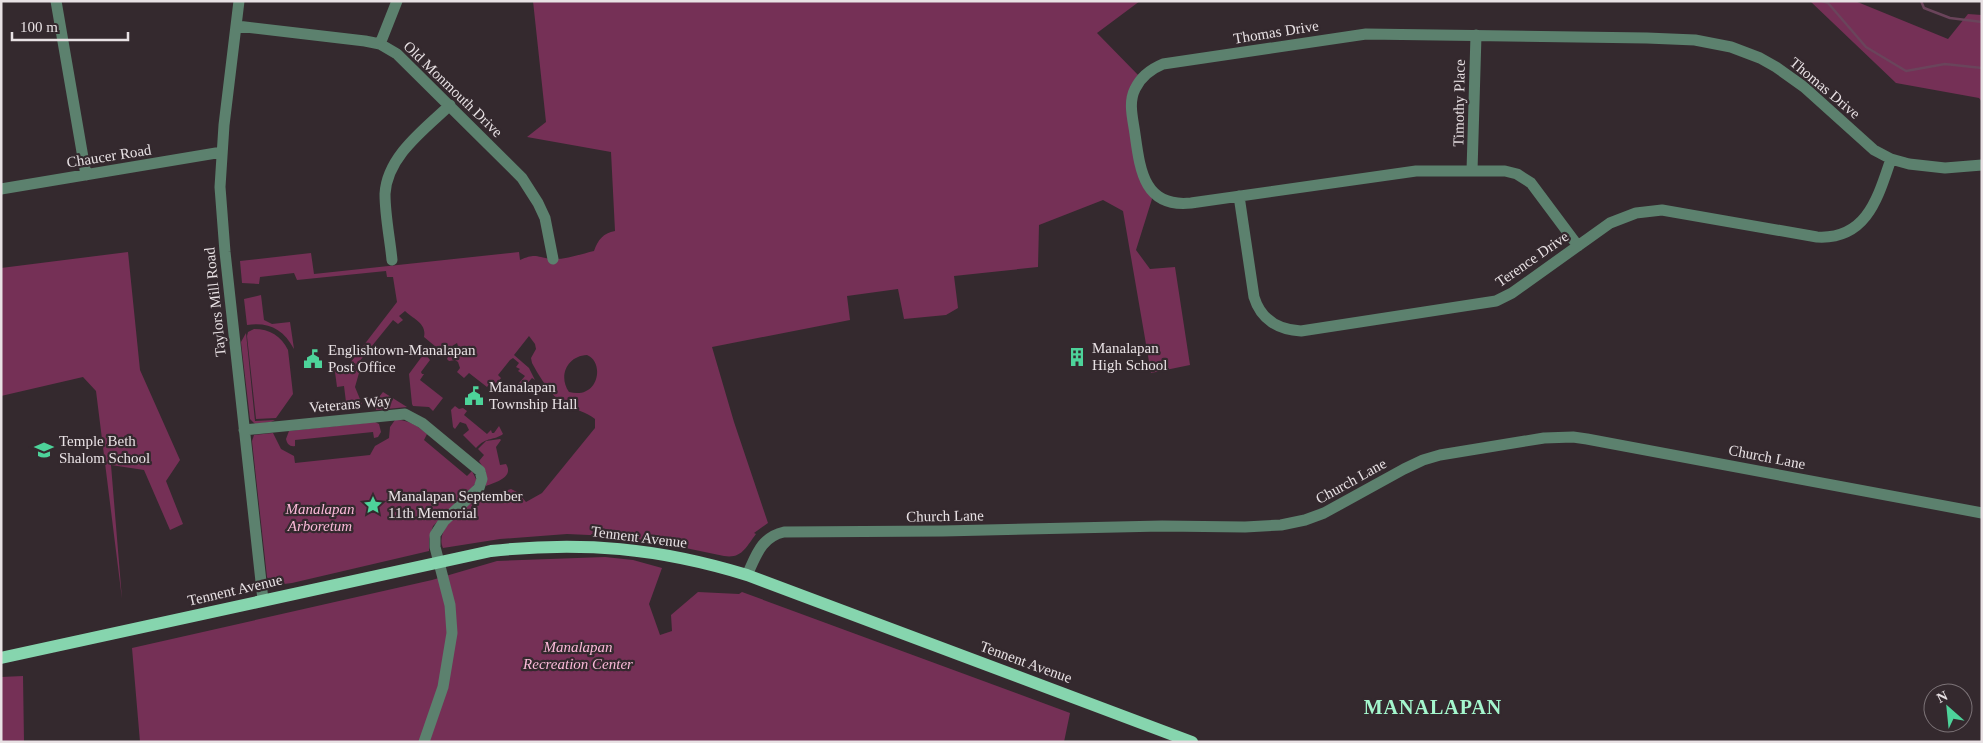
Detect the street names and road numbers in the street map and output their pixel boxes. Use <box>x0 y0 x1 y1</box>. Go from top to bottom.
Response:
street label: Thomas Drive <box>1232 17 1320 47</box>
street label: Old Monmouth Drive <box>400 38 506 140</box>
street label: Thomas Drive <box>1787 54 1863 122</box>
street label: Timothy Place <box>1450 59 1468 147</box>
street label: Chaucer Road <box>66 141 153 171</box>
street label: Terence Drive <box>1493 228 1572 290</box>
street label: Taylors Mill Road <box>201 246 229 357</box>
street label: Veterans Way <box>308 392 392 416</box>
street label: Church Lane <box>1727 442 1807 472</box>
street label: Church Lane <box>1313 455 1389 507</box>
street label: Church Lane <box>906 507 984 525</box>
street label: Tennent Avenue <box>590 523 688 551</box>
street label: Tennent Avenue <box>186 571 284 609</box>
street label: Tennent Avenue <box>978 638 1074 686</box>

